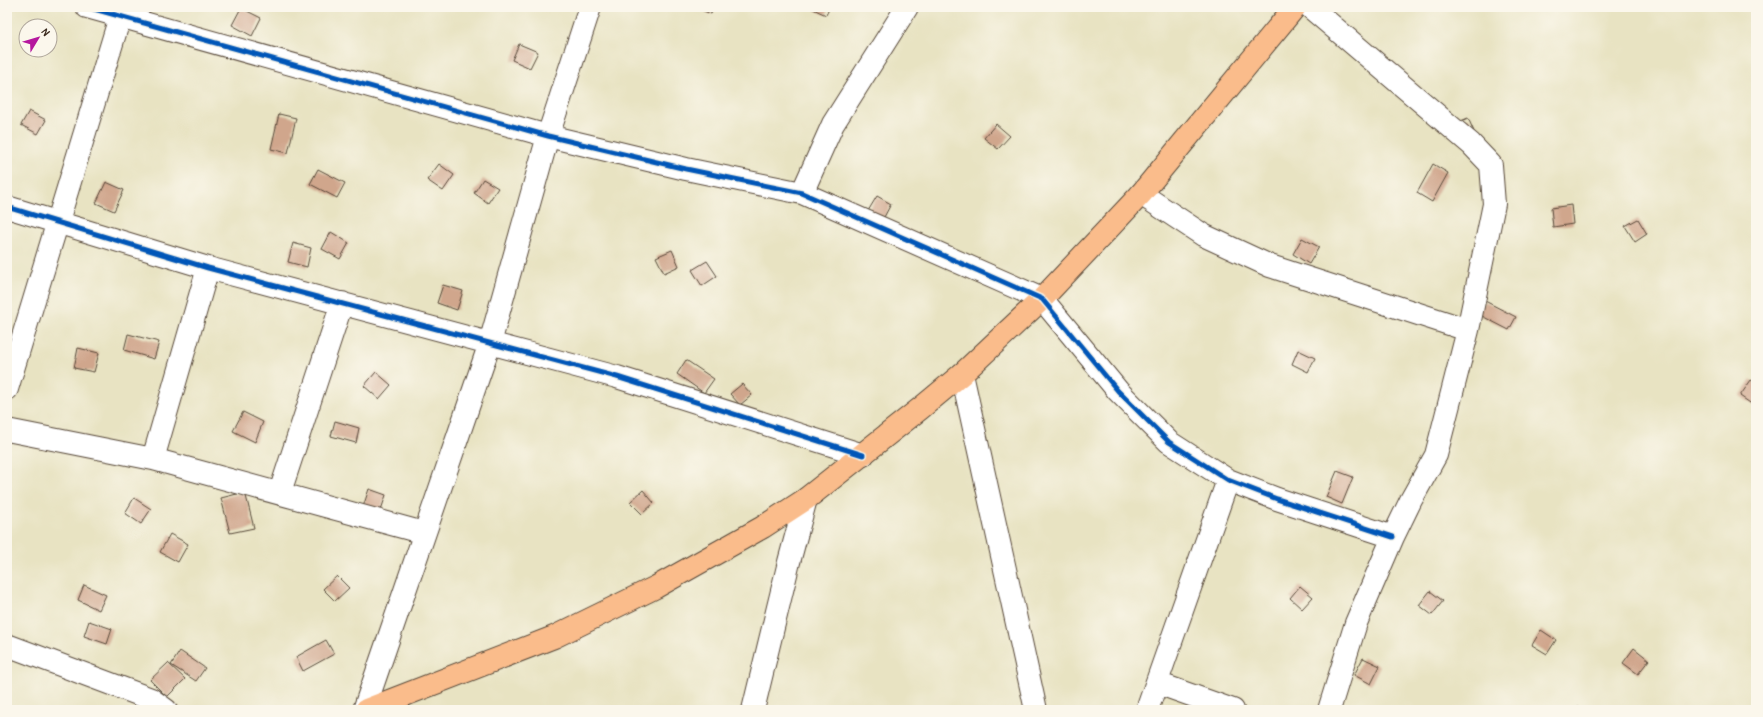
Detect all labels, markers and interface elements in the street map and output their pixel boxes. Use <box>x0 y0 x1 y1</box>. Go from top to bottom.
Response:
north arrow <box>18 18 58 58</box>
text: N <box>39 25 53 39</box>

